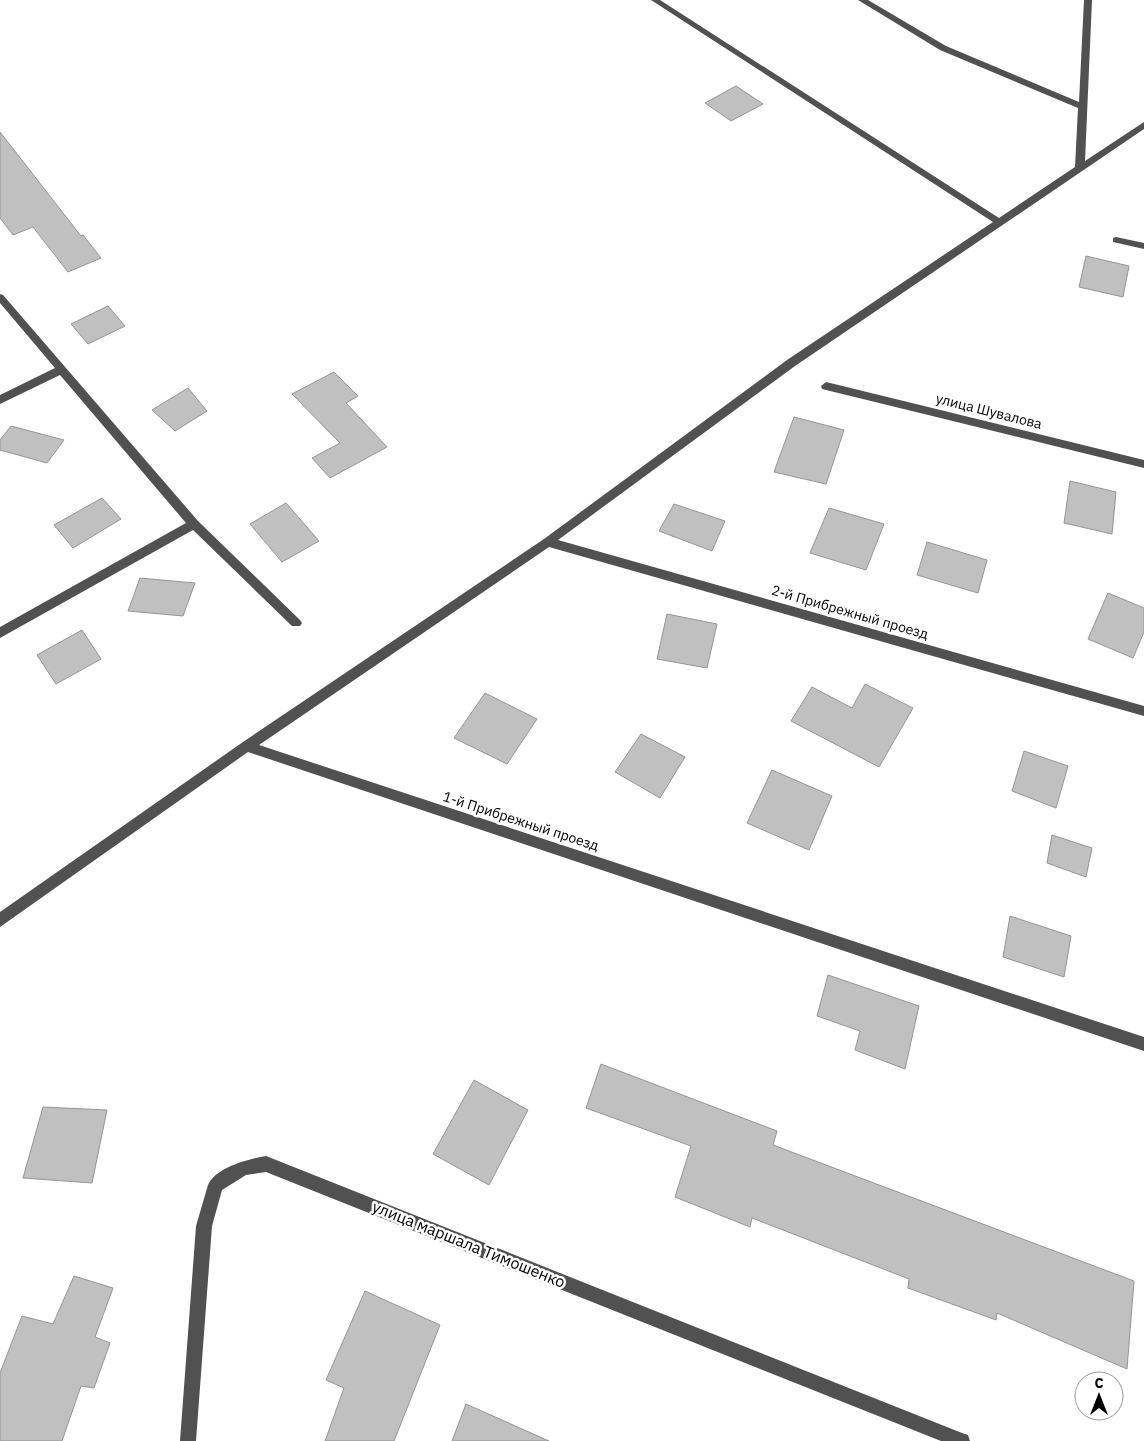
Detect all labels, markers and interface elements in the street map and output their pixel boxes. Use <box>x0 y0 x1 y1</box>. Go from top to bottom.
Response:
street label: улица Шувалова <box>934 389 1044 433</box>
street label: 2-й Прибрежный проезд <box>769 581 931 643</box>
street label: 1-й Прибрежный проезд <box>441 787 601 855</box>
street label: улица маршала Тимошенко <box>370 1196 568 1292</box>
north arrow <box>1074 1371 1124 1421</box>
text: С <box>1094 1374 1104 1392</box>

